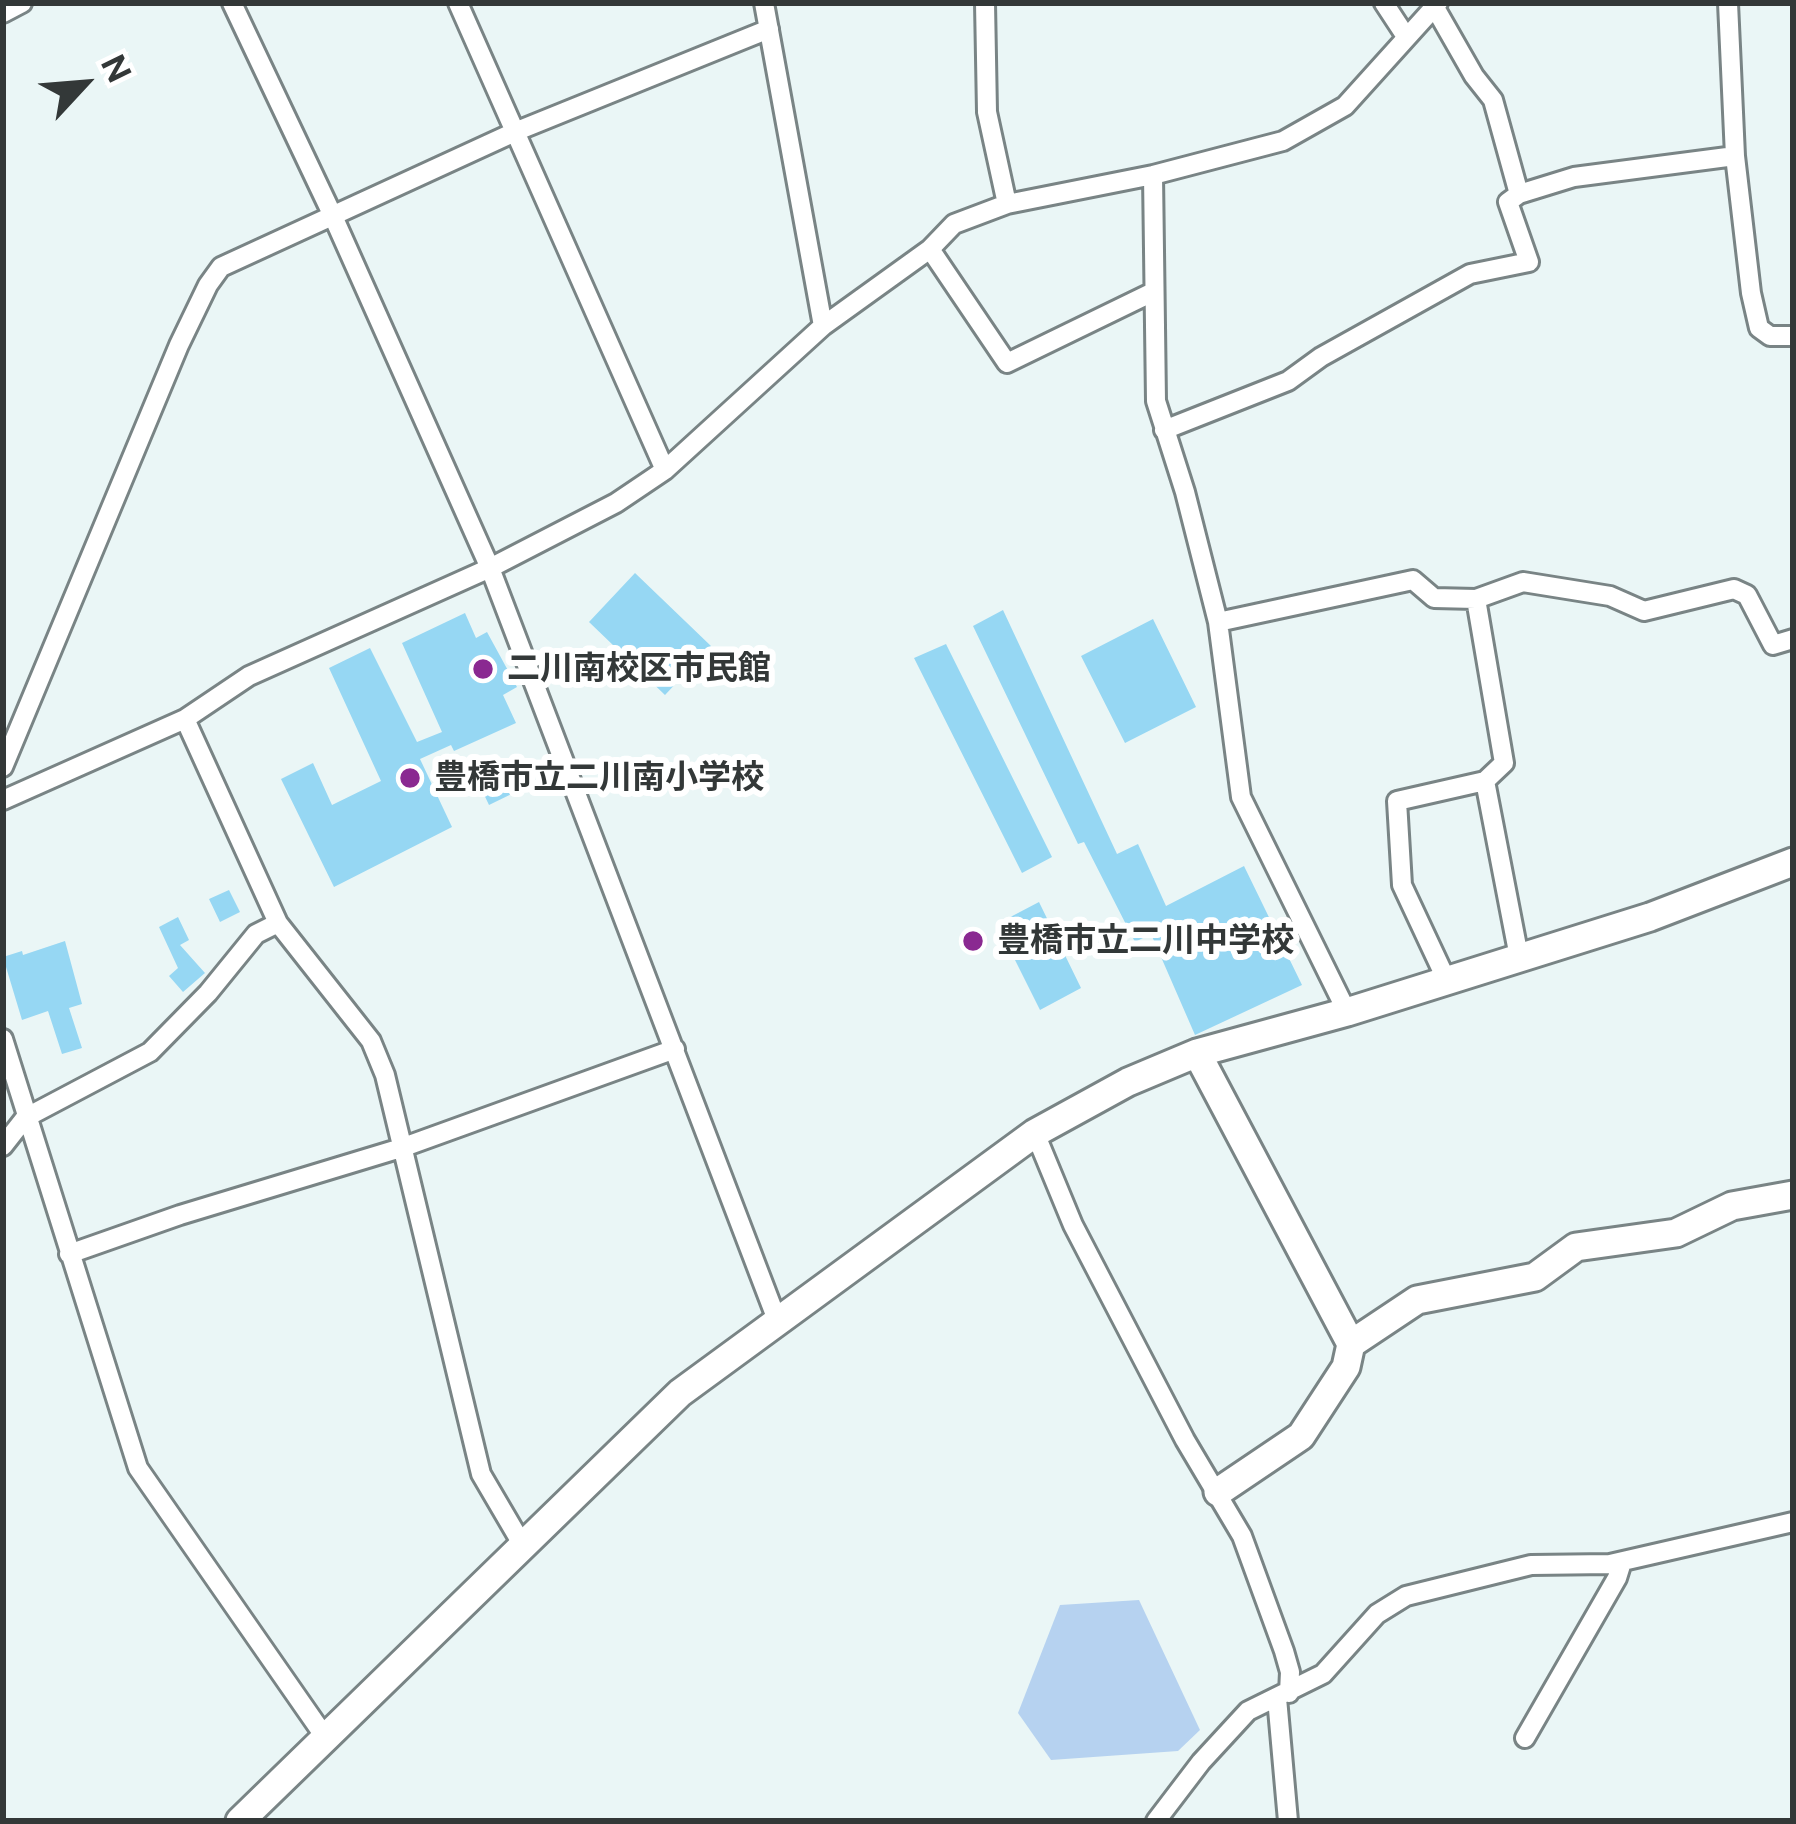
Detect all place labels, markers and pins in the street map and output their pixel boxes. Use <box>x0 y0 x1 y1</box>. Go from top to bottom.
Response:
place label: 二川南校区市民館 <box>507 649 771 689</box>
marker: 二川南校区市民館 <box>470 656 496 682</box>
place label: 豊橋市立二川南小学校 <box>434 758 764 798</box>
marker: 豊橋市立二川南小学校 <box>397 765 423 791</box>
place label: 豊橋市立二川中学校 <box>997 921 1294 961</box>
marker: 豊橋市立二川中学校 <box>960 928 986 954</box>

